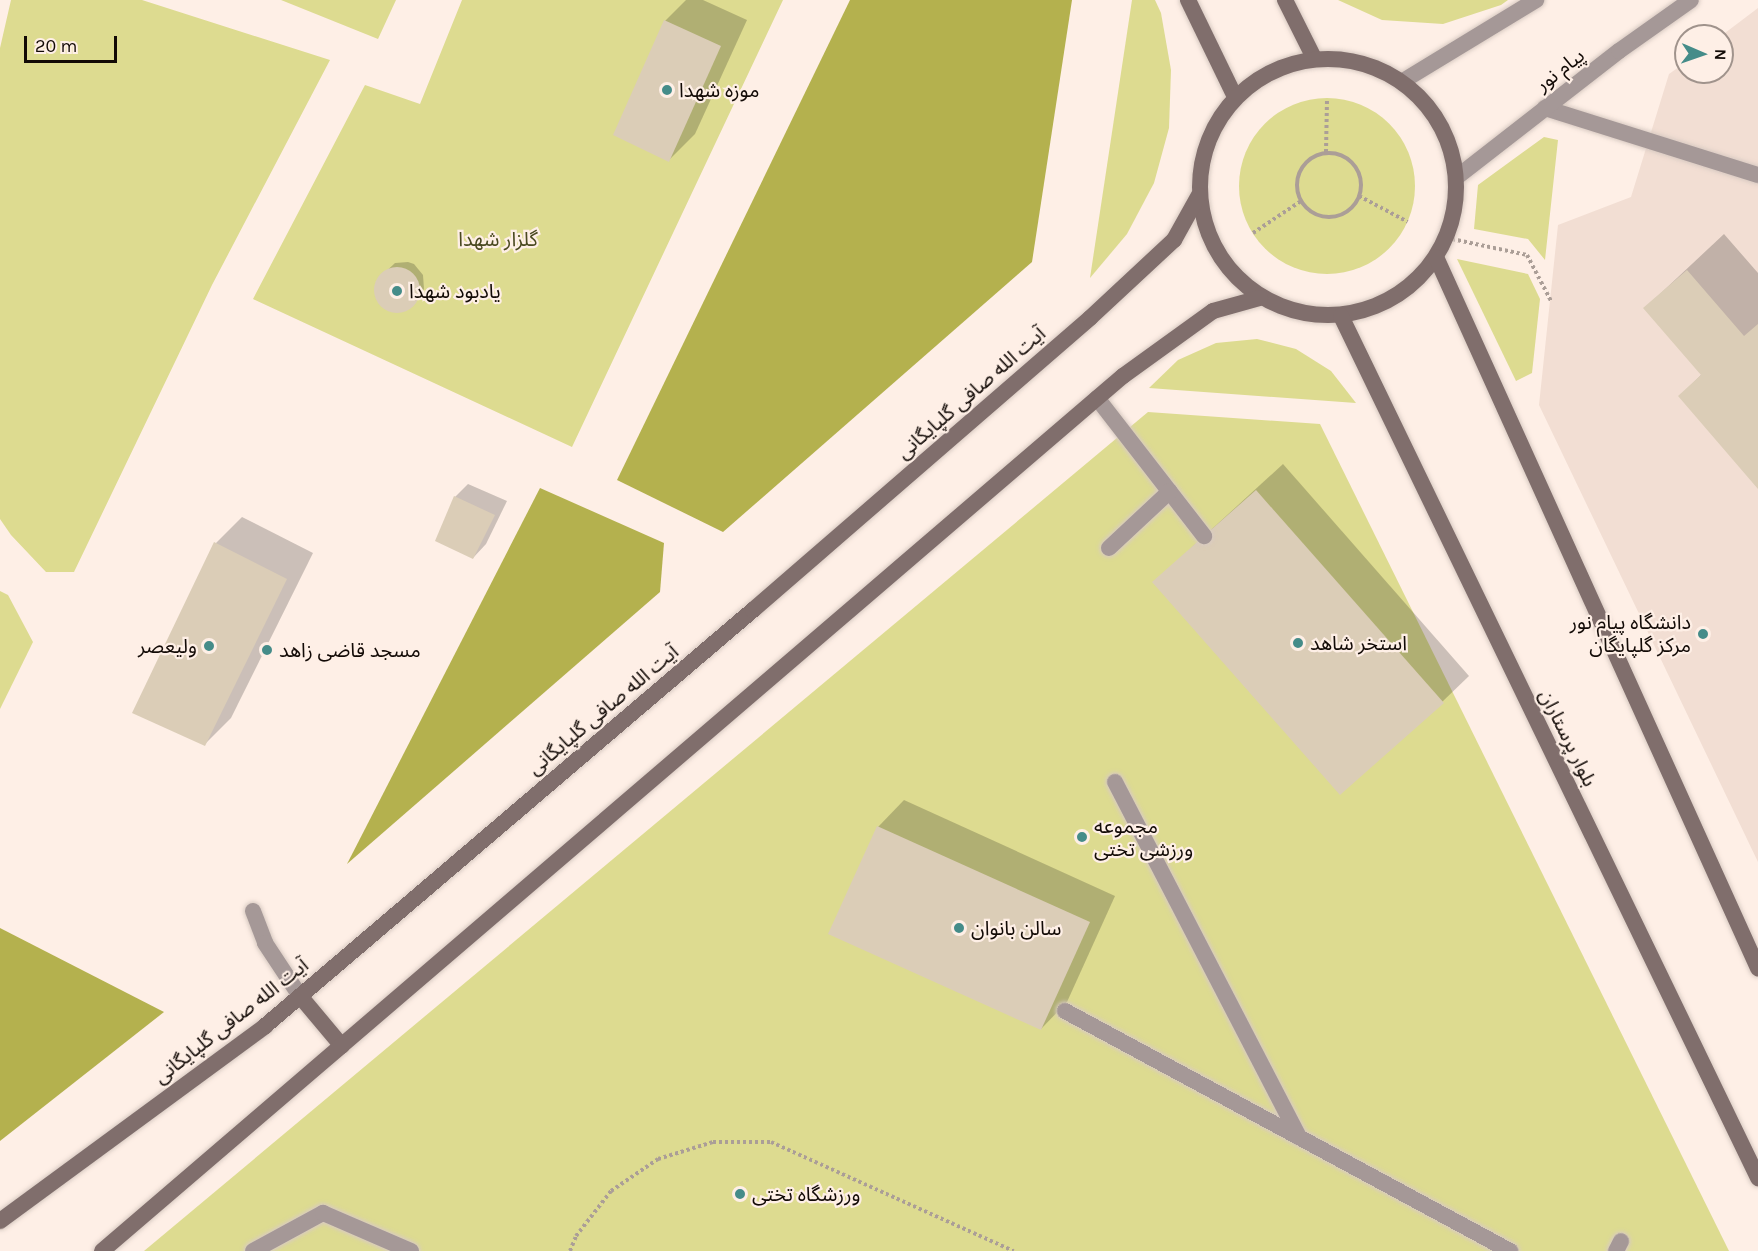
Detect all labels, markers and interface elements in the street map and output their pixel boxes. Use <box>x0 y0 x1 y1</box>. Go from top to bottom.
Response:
scale bar <box>27 24 120 62</box>
north arrow <box>1674 24 1734 84</box>
text: 20 m <box>35 35 77 57</box>
street label: پیام نور <box>1531 43 1589 97</box>
text: N <box>1711 48 1730 61</box>
place label: موزه شهدا <box>679 78 760 102</box>
marker: موزه شهدا <box>660 83 674 97</box>
park label: گلزار شهدا <box>458 227 538 251</box>
place label: یادبود شهدا <box>409 279 501 303</box>
marker: یادبود شهدا <box>390 284 404 298</box>
street label: آیت الله صافی گلپایگانی <box>892 322 1050 464</box>
place label: دانشگاه پیام نور مرکز گلپایگان <box>1570 610 1691 657</box>
marker: دانشگاه پیام نور مرکز گلپایگان <box>1696 627 1710 641</box>
place label: استخر شاهد <box>1310 631 1407 655</box>
place label: ولیعصر <box>138 634 197 658</box>
marker: استخر شاهد <box>1291 636 1305 650</box>
place label: مسجد قاضی زاهد <box>279 638 421 662</box>
marker: ولیعصر <box>202 639 216 653</box>
street label: آیت الله صافی گلپایگانی <box>523 640 683 780</box>
marker: مسجد قاضی زاهد <box>260 643 274 657</box>
street label: بلوار پرستاران <box>1534 685 1602 791</box>
place label: مجموعه ورزشی تختی <box>1094 814 1193 861</box>
marker: مجموعه ورزشی تختی <box>1075 830 1089 844</box>
place label: سالن بانوان <box>971 916 1062 940</box>
marker: سالن بانوان <box>952 921 966 935</box>
street label: آیت الله صافی گلپایگانی <box>149 953 313 1089</box>
place label: ورزشگاه تختی <box>752 1182 860 1206</box>
marker: ورزشگاه تختی <box>733 1187 747 1201</box>

